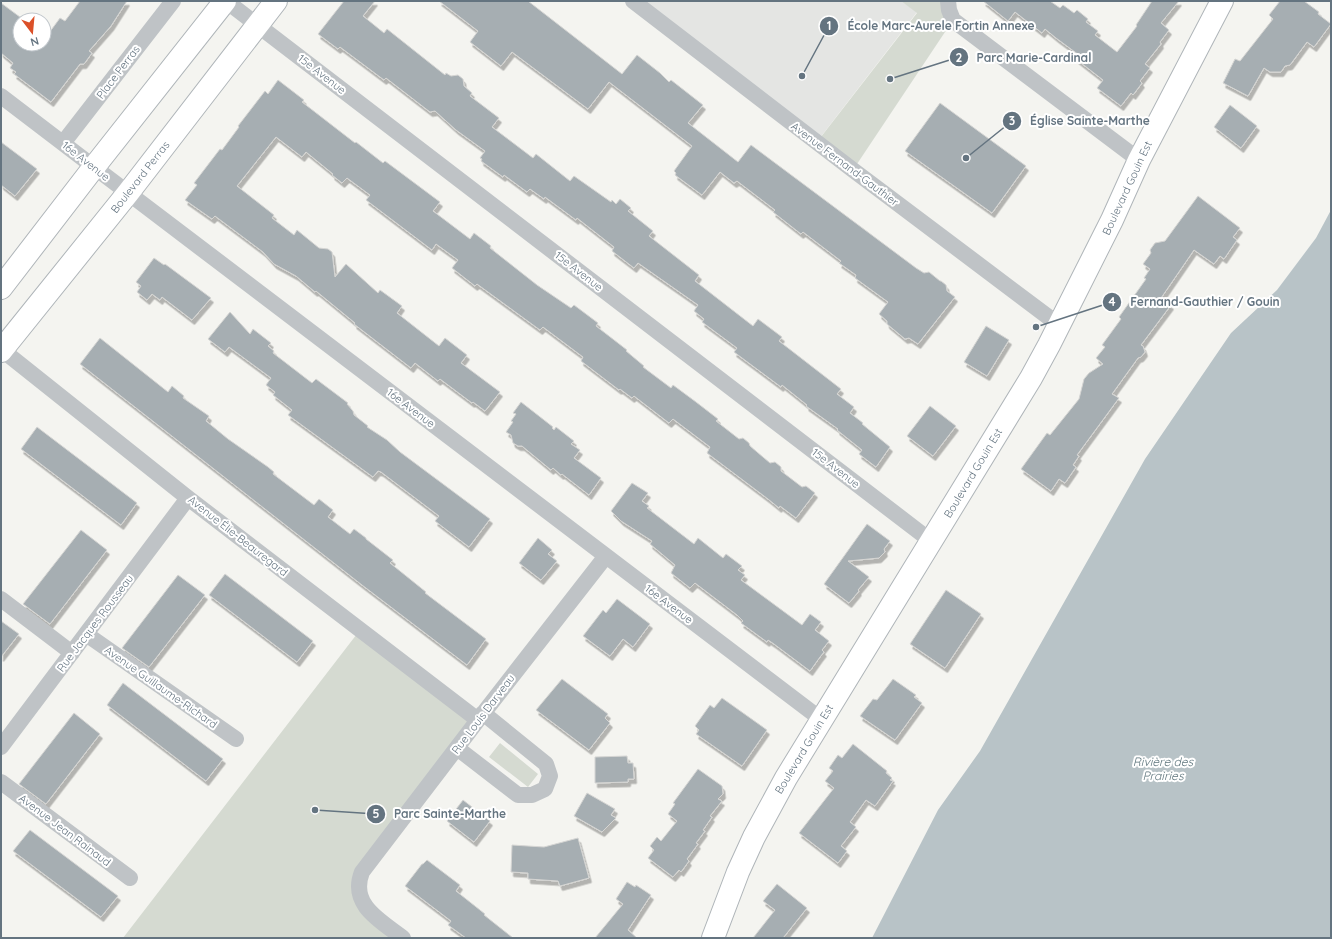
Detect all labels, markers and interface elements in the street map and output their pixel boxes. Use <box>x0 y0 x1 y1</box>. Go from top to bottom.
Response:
north arrow <box>12 12 52 52</box>
callout: École Marc-Aurele Fortin Annexe <box>819 14 1042 38</box>
text: 1 <box>827 18 831 33</box>
text: École Marc-Aurele Fortin Annexe <box>847 18 1035 33</box>
text: N <box>29 34 41 49</box>
street label: Place Perras <box>93 42 143 102</box>
callout: Parc Marie-Cardinal <box>949 45 1100 69</box>
text: 2 <box>956 50 963 65</box>
text: Parc Marie-Cardinal <box>977 50 1091 65</box>
street label: 15e Avenue <box>295 51 349 97</box>
callout: Église Sainte-Marthe <box>1002 109 1158 133</box>
text: 3 <box>1009 113 1015 128</box>
text: Église Sainte-Marthe <box>1030 113 1150 128</box>
street label: Avenue Fernand-Gauthier <box>789 119 902 209</box>
street label: 16e Avenue <box>59 138 113 184</box>
street label: Boulevard Perras <box>108 138 172 216</box>
street label: Boulevard Gouin Est <box>1099 139 1155 237</box>
street label: 15e Avenue <box>552 248 606 294</box>
callout: Fernand-Gauthier / Gouin <box>1102 290 1287 314</box>
text: 4 <box>1108 294 1116 309</box>
text: Fernand-Gauthier / Gouin <box>1130 294 1280 309</box>
street label: 16e Avenue <box>384 385 438 431</box>
street label: Boulevard Gouin Est <box>941 425 1005 520</box>
street label: 15e Avenue <box>809 445 863 491</box>
street label: Avenue Élie-Beauregard <box>185 493 291 579</box>
street label: Rue Jacques Rousseau <box>54 572 136 674</box>
street label: 16e Avenue <box>642 581 696 627</box>
street label: Avenue Guillaume-Richard <box>102 643 220 731</box>
street label: Rue Louis Darveau <box>448 671 518 757</box>
street label: Boulevard Gouin Est <box>772 701 836 796</box>
water label: Rivière des Prairies <box>1133 754 1195 783</box>
street label: Avenue Jean Rainaud <box>16 791 114 869</box>
callout: Parc Sainte-Marthe <box>366 802 514 826</box>
text: 5 <box>373 806 380 821</box>
text: Parc Sainte-Marthe <box>394 806 506 821</box>

